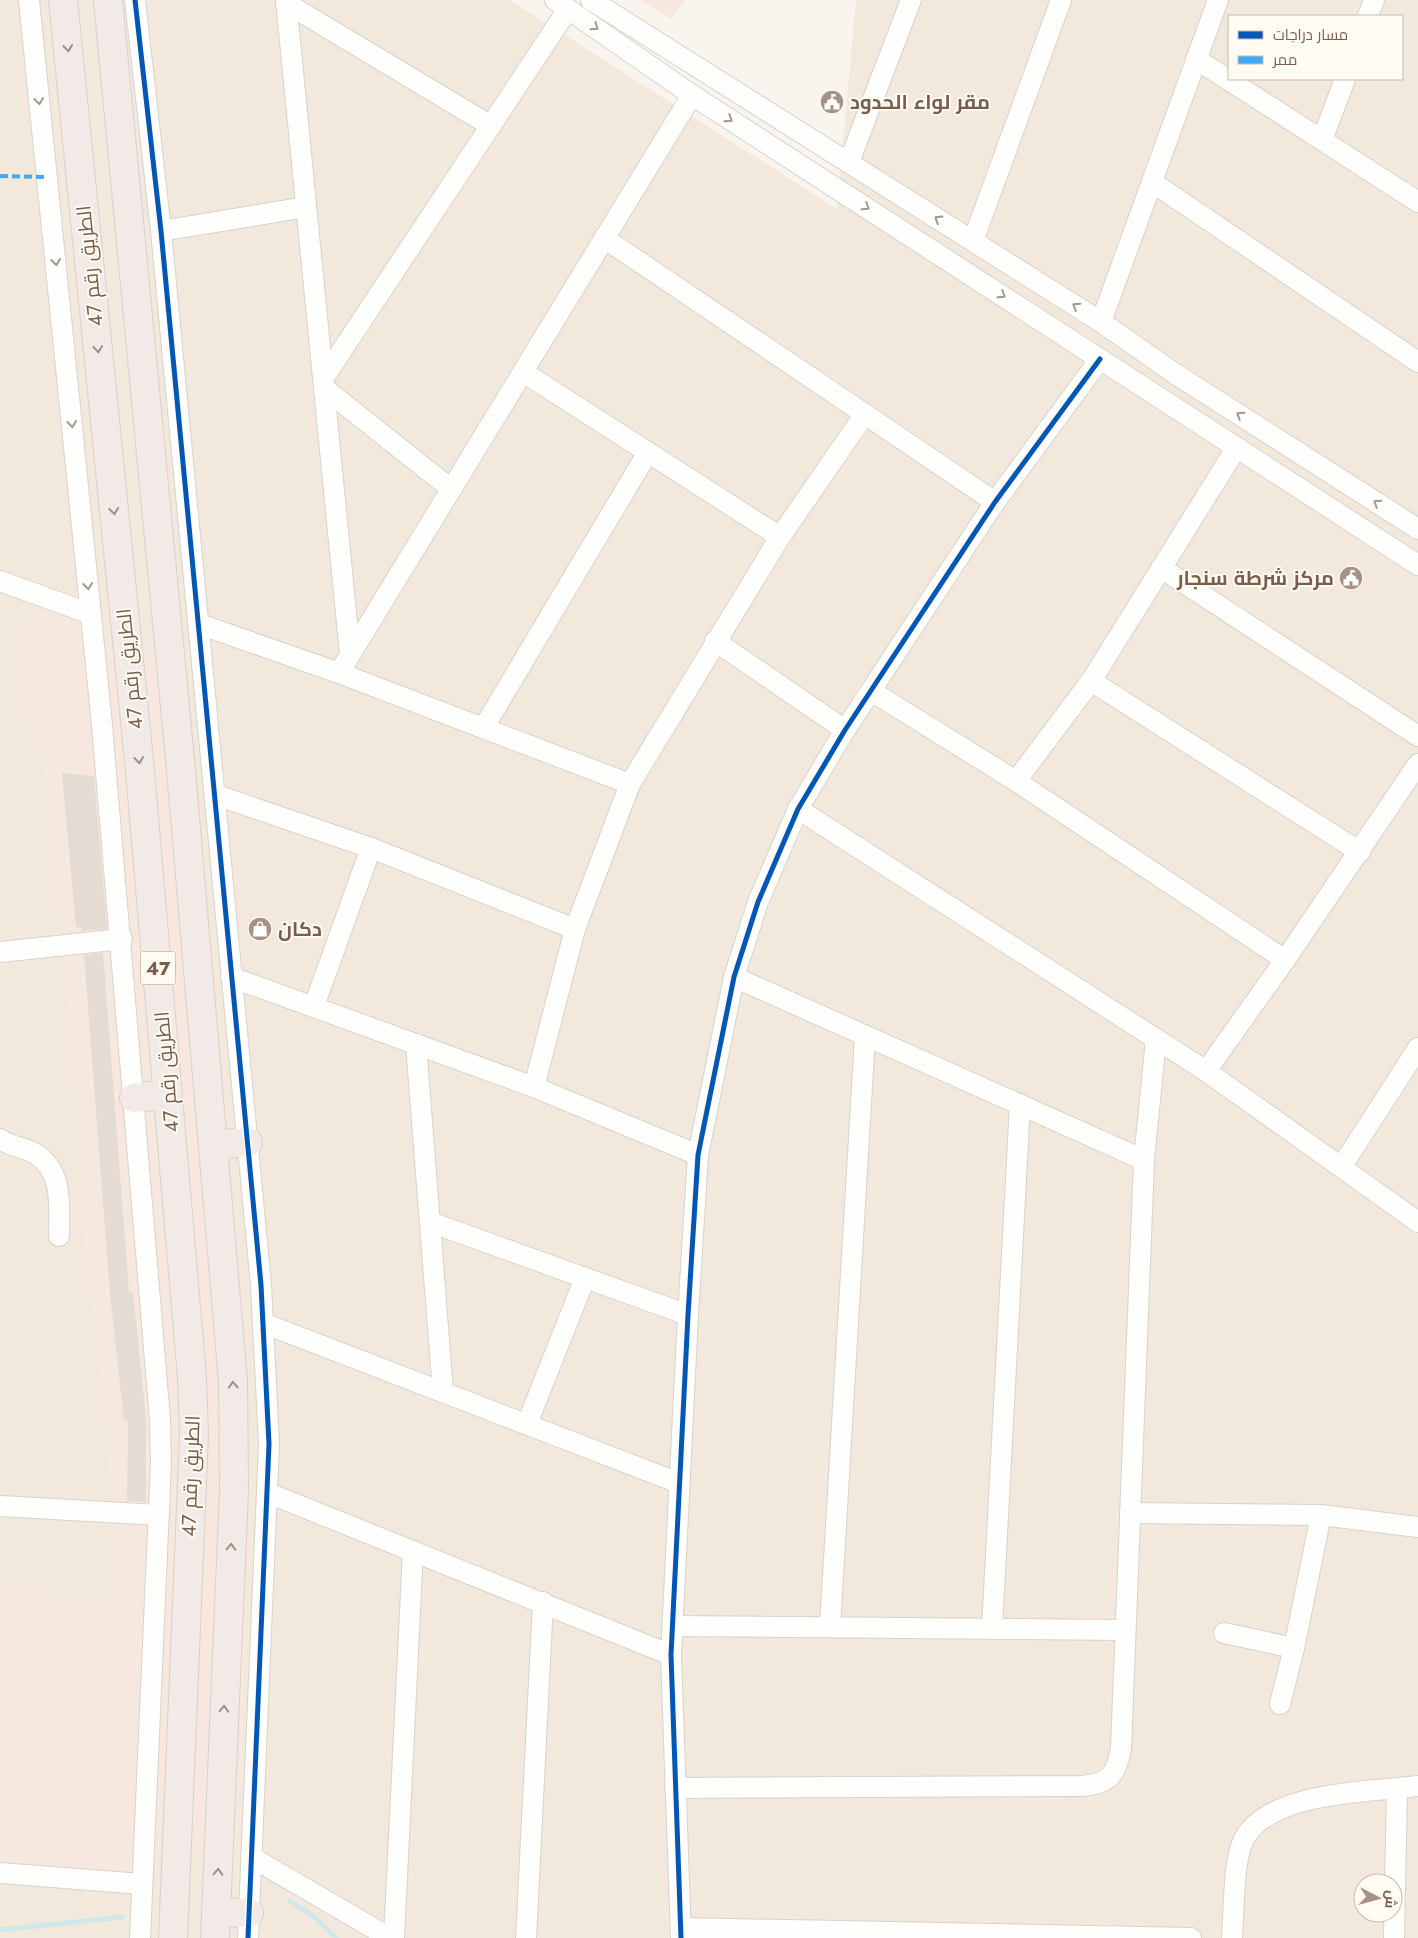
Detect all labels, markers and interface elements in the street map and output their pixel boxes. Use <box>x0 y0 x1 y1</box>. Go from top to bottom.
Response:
legend <box>1228 15 1403 80</box>
one-way arrow <box>589 21 599 30</box>
text: مسار دراجات <box>1273 24 1348 46</box>
one-way arrow <box>62 45 73 53</box>
text: ممر <box>1272 49 1297 71</box>
place label: مقر لواء الحدود <box>850 88 990 117</box>
public building icon: مقر لواء الحدود <box>819 89 845 115</box>
one-way arrow <box>33 97 44 105</box>
one-way arrow <box>724 113 733 122</box>
one-way arrow <box>860 201 869 210</box>
street label: الطريق رقم 47 <box>69 204 111 328</box>
one-way arrow <box>935 216 944 225</box>
one-way arrow <box>50 259 61 267</box>
one-way arrow <box>997 289 1006 299</box>
one-way arrow <box>1072 303 1081 312</box>
one-way arrow <box>92 346 103 354</box>
one-way arrow <box>1237 412 1246 421</box>
one-way arrow <box>66 420 77 428</box>
one-way arrow <box>1374 499 1383 509</box>
one-way arrow <box>109 507 120 515</box>
place label: مركز شرطة سنجار <box>1176 564 1334 593</box>
public building icon: مركز شرطة سنجار <box>1338 565 1364 591</box>
one-way arrow <box>82 582 93 590</box>
street label: الطريق رقم 47 <box>109 607 151 731</box>
one-way arrow <box>133 756 144 764</box>
place label: دكان <box>278 915 322 944</box>
shop icon: دكان <box>247 916 273 942</box>
road number: 47 <box>140 951 176 984</box>
street label: الطريق رقم 47 <box>147 1010 187 1134</box>
one-way arrow <box>228 1380 239 1388</box>
street label: الطريق رقم 47 <box>174 1415 208 1537</box>
one-way arrow <box>226 1543 237 1551</box>
one-way arrow <box>219 1705 230 1713</box>
one-way arrow <box>213 1868 223 1876</box>
north arrow <box>1353 1873 1403 1923</box>
text: ش <box>1380 1889 1402 1909</box>

